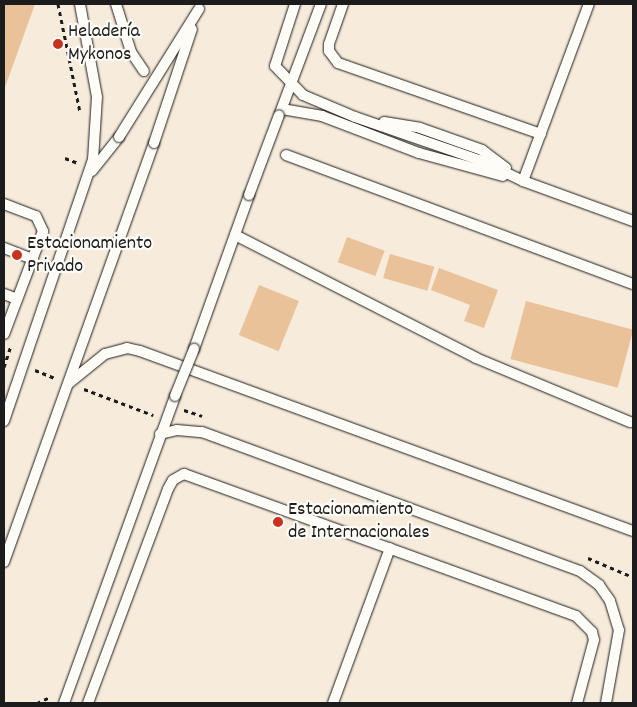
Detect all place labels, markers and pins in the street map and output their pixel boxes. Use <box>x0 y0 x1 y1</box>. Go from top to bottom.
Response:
place label: Heladería Mykonos <box>68 21 140 68</box>
marker: Heladería Mykonos <box>52 38 64 50</box>
place label: Estacionamiento Privado <box>27 232 152 279</box>
marker: Estacionamiento Privado <box>11 249 23 261</box>
place label: Estacionamiento de Internacionales <box>288 499 430 546</box>
marker: Estacionamiento de Internacionales <box>272 516 284 528</box>

